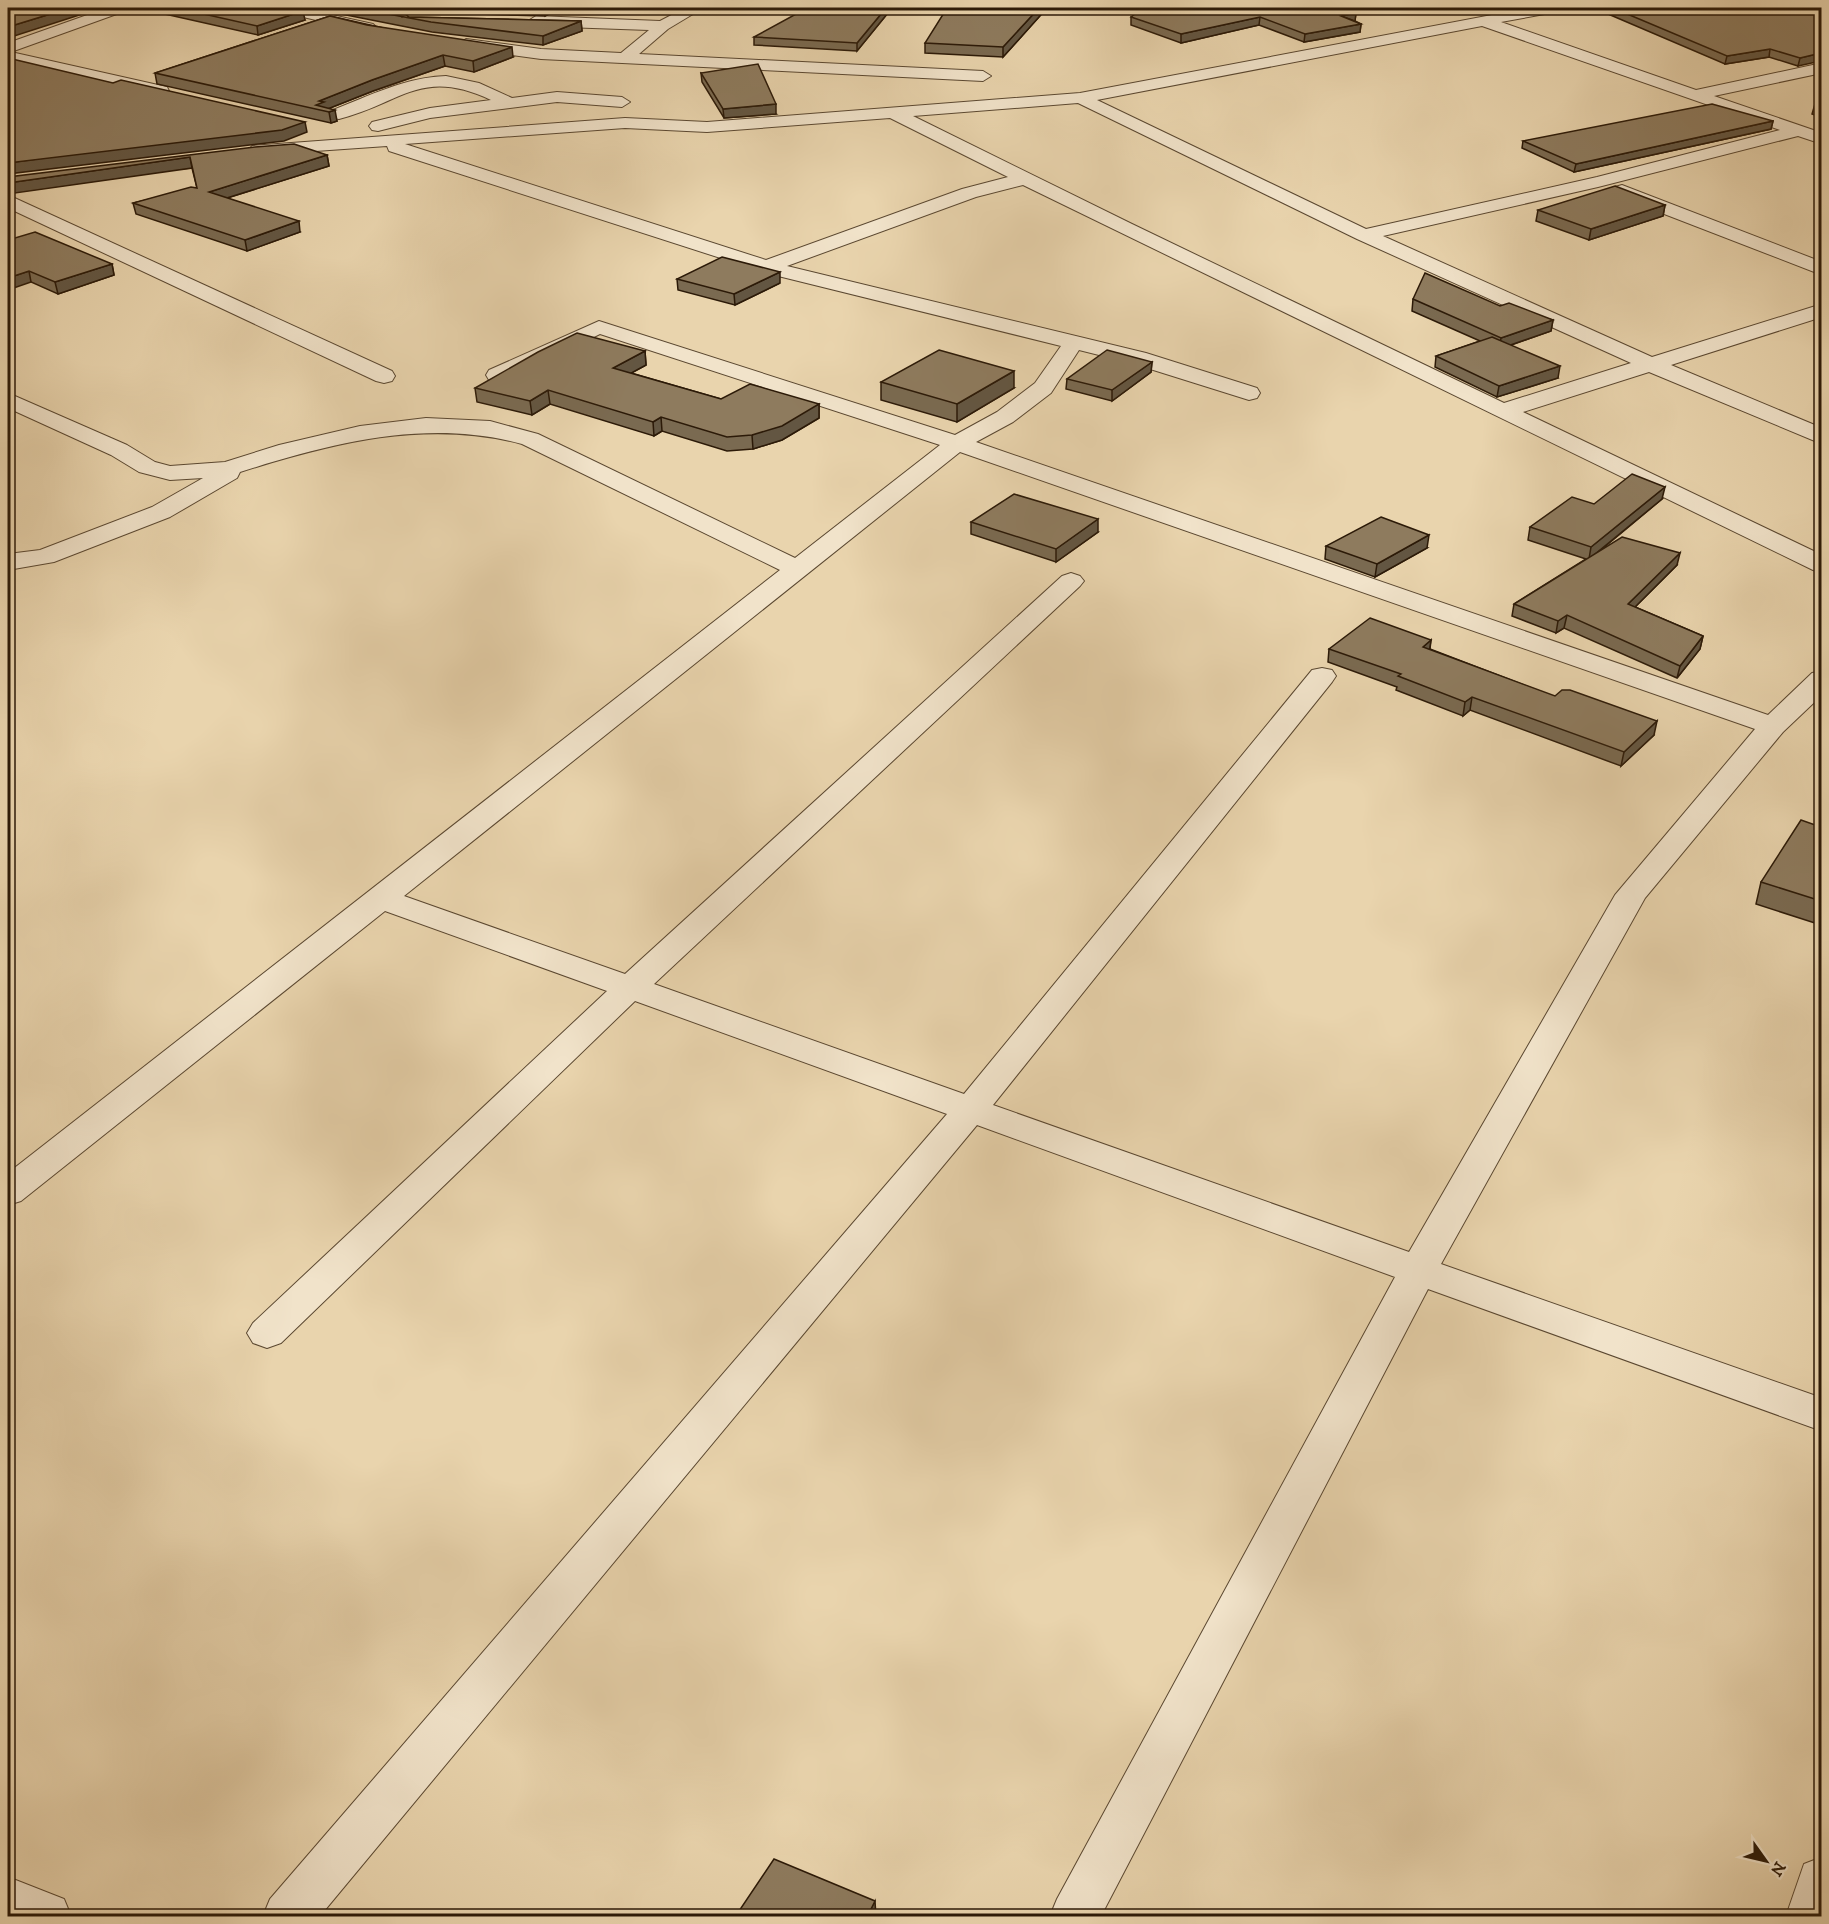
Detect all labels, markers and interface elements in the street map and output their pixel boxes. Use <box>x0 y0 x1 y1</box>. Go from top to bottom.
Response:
north arrow <box>1736 1831 1796 1891</box>
text: N <box>1766 1858 1790 1880</box>

